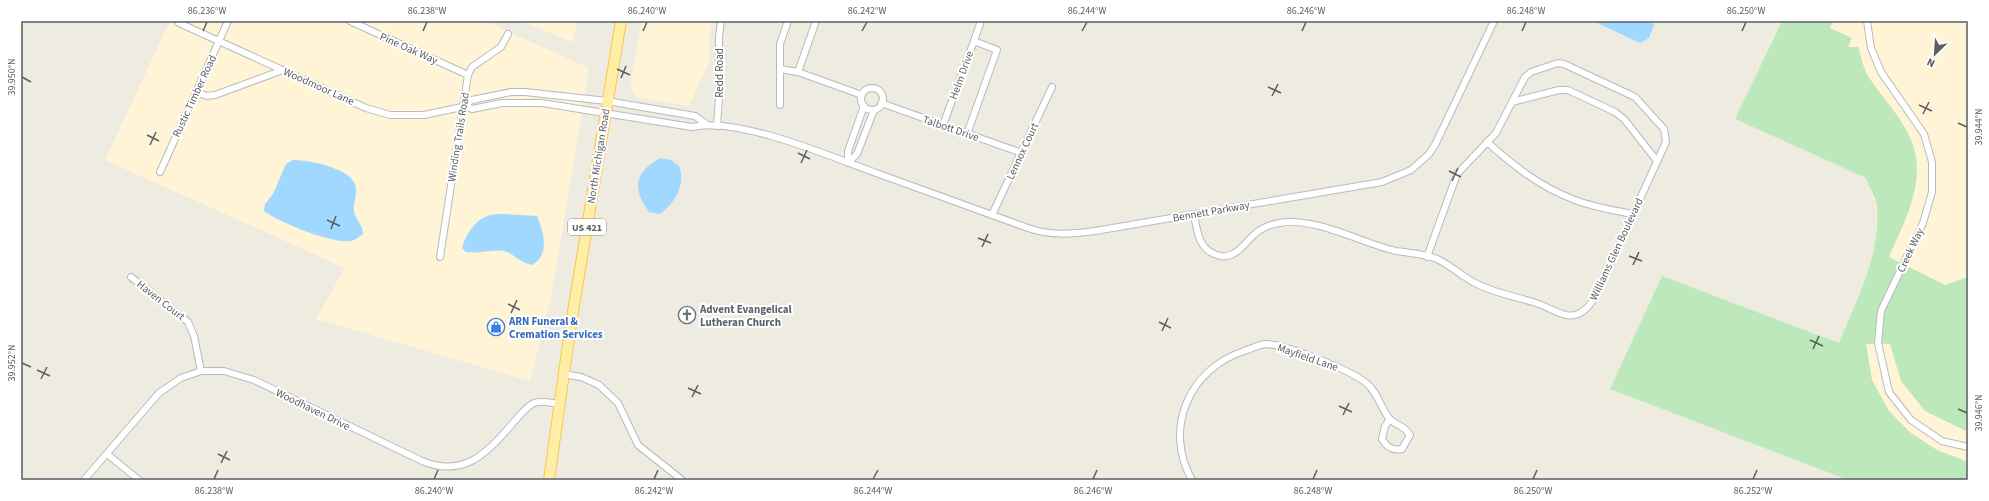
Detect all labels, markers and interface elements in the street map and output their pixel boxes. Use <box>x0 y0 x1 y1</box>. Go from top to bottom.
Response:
text: 86.236°W <box>188 4 226 18</box>
text: 86.238°W <box>408 4 446 18</box>
text: 86.240°W <box>628 4 666 18</box>
text: 86.242°W <box>848 4 886 18</box>
text: 86.244°W <box>1068 4 1106 18</box>
text: 86.246°W <box>1287 4 1325 18</box>
text: 86.248°W <box>1507 4 1545 18</box>
text: 86.250°W <box>1727 4 1765 18</box>
street label: Pine Oak Way <box>377 29 440 68</box>
north arrow <box>1915 34 1955 74</box>
street label: Redd Road <box>712 48 727 98</box>
street label: Helm Drive <box>946 48 977 102</box>
street label: Rustic Timber Road <box>169 53 220 140</box>
text: N <box>1924 54 1937 71</box>
text: 39.950°N <box>5 58 19 96</box>
street label: Woodmoor Lane <box>281 64 357 109</box>
street label: Winding Trails Road <box>444 91 473 183</box>
street label: North Michigan Road <box>584 108 613 205</box>
text: 39.944°N <box>1972 108 1986 146</box>
street label: Talbott Drive <box>921 112 981 145</box>
street label: Lennox Court <box>1003 120 1042 182</box>
street label: Williams Glen Boulevard <box>1586 196 1647 303</box>
street label: Bennett Parkway <box>1171 197 1251 226</box>
road number: US 421 <box>568 219 606 235</box>
street label: Creek Way <box>1894 225 1927 275</box>
street label: Haven Court <box>134 277 188 324</box>
place label: Advent Evangelical Lutheran Church <box>699 302 793 330</box>
church icon: Advent Evangelical Lutheran Church <box>677 305 697 325</box>
place label: ARN Funeral & Cremation Services <box>508 314 603 342</box>
shop icon: ARN Funeral & Cremation Services <box>486 317 506 337</box>
street label: Mayfield Lane <box>1275 340 1341 375</box>
text: 39.952°N <box>5 344 19 382</box>
street label: Woodhaven Drive <box>273 385 353 434</box>
text: 39.946°N <box>1972 394 1986 432</box>
text: 86.238°W <box>195 484 233 498</box>
text: 86.240°W <box>415 484 453 498</box>
text: 86.242°W <box>635 484 673 498</box>
text: 86.244°W <box>854 484 892 498</box>
text: 86.246°W <box>1074 484 1112 498</box>
text: 86.248°W <box>1294 484 1332 498</box>
text: 86.250°W <box>1514 484 1552 498</box>
text: 86.252°W <box>1734 484 1772 498</box>

